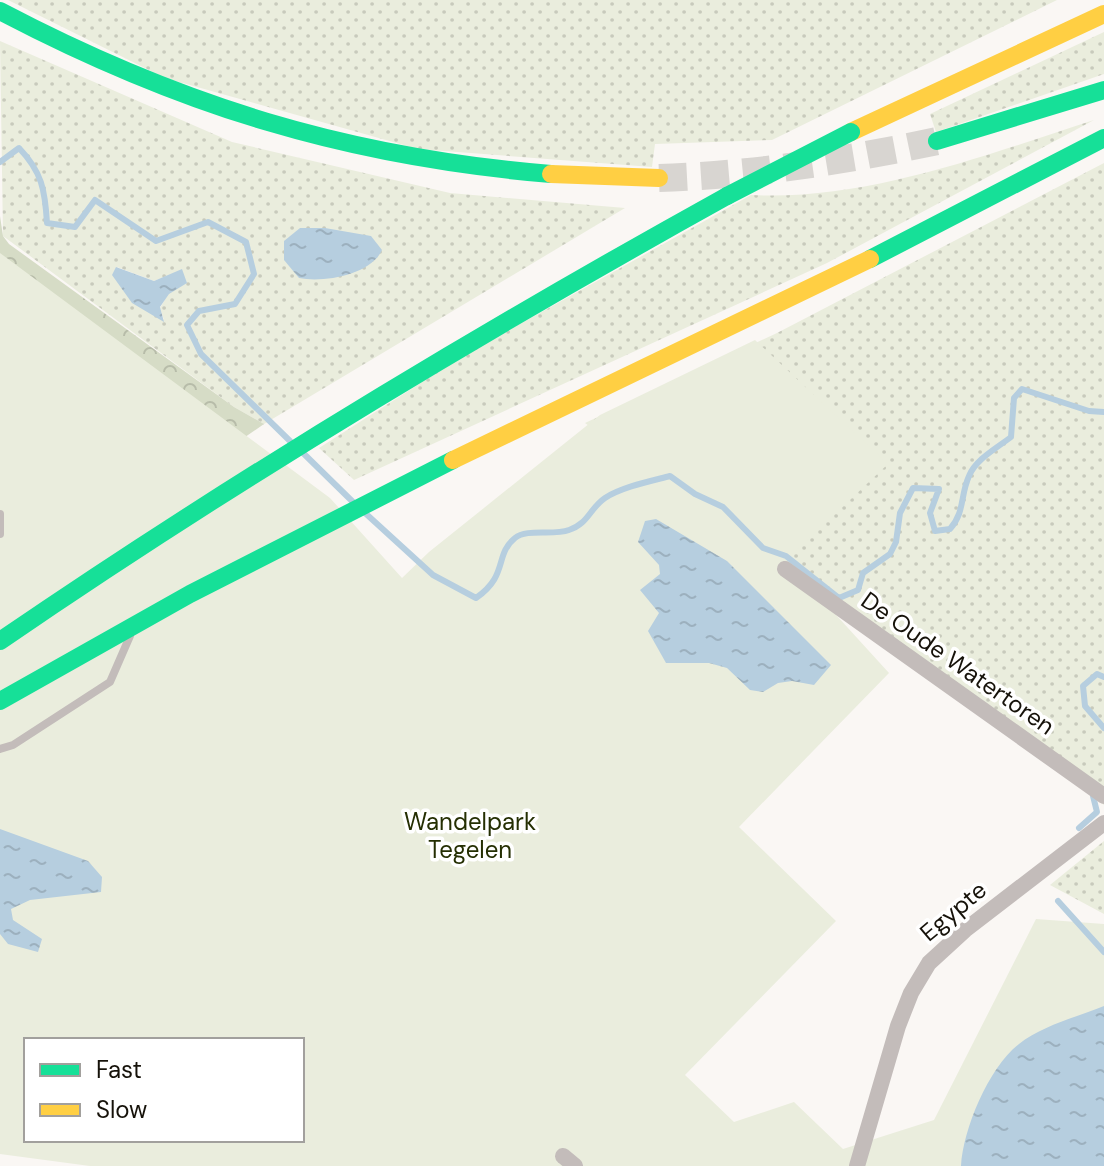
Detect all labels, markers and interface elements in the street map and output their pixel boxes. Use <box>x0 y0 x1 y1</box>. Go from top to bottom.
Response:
street label: De Oude Watertoren <box>855 585 1061 741</box>
park label: Wandelpark Tegelen <box>404 806 536 865</box>
street label: Egypte <box>913 874 993 948</box>
legend <box>24 1038 304 1142</box>
text: Fast <box>96 1054 142 1085</box>
text: Slow <box>96 1094 147 1125</box>

